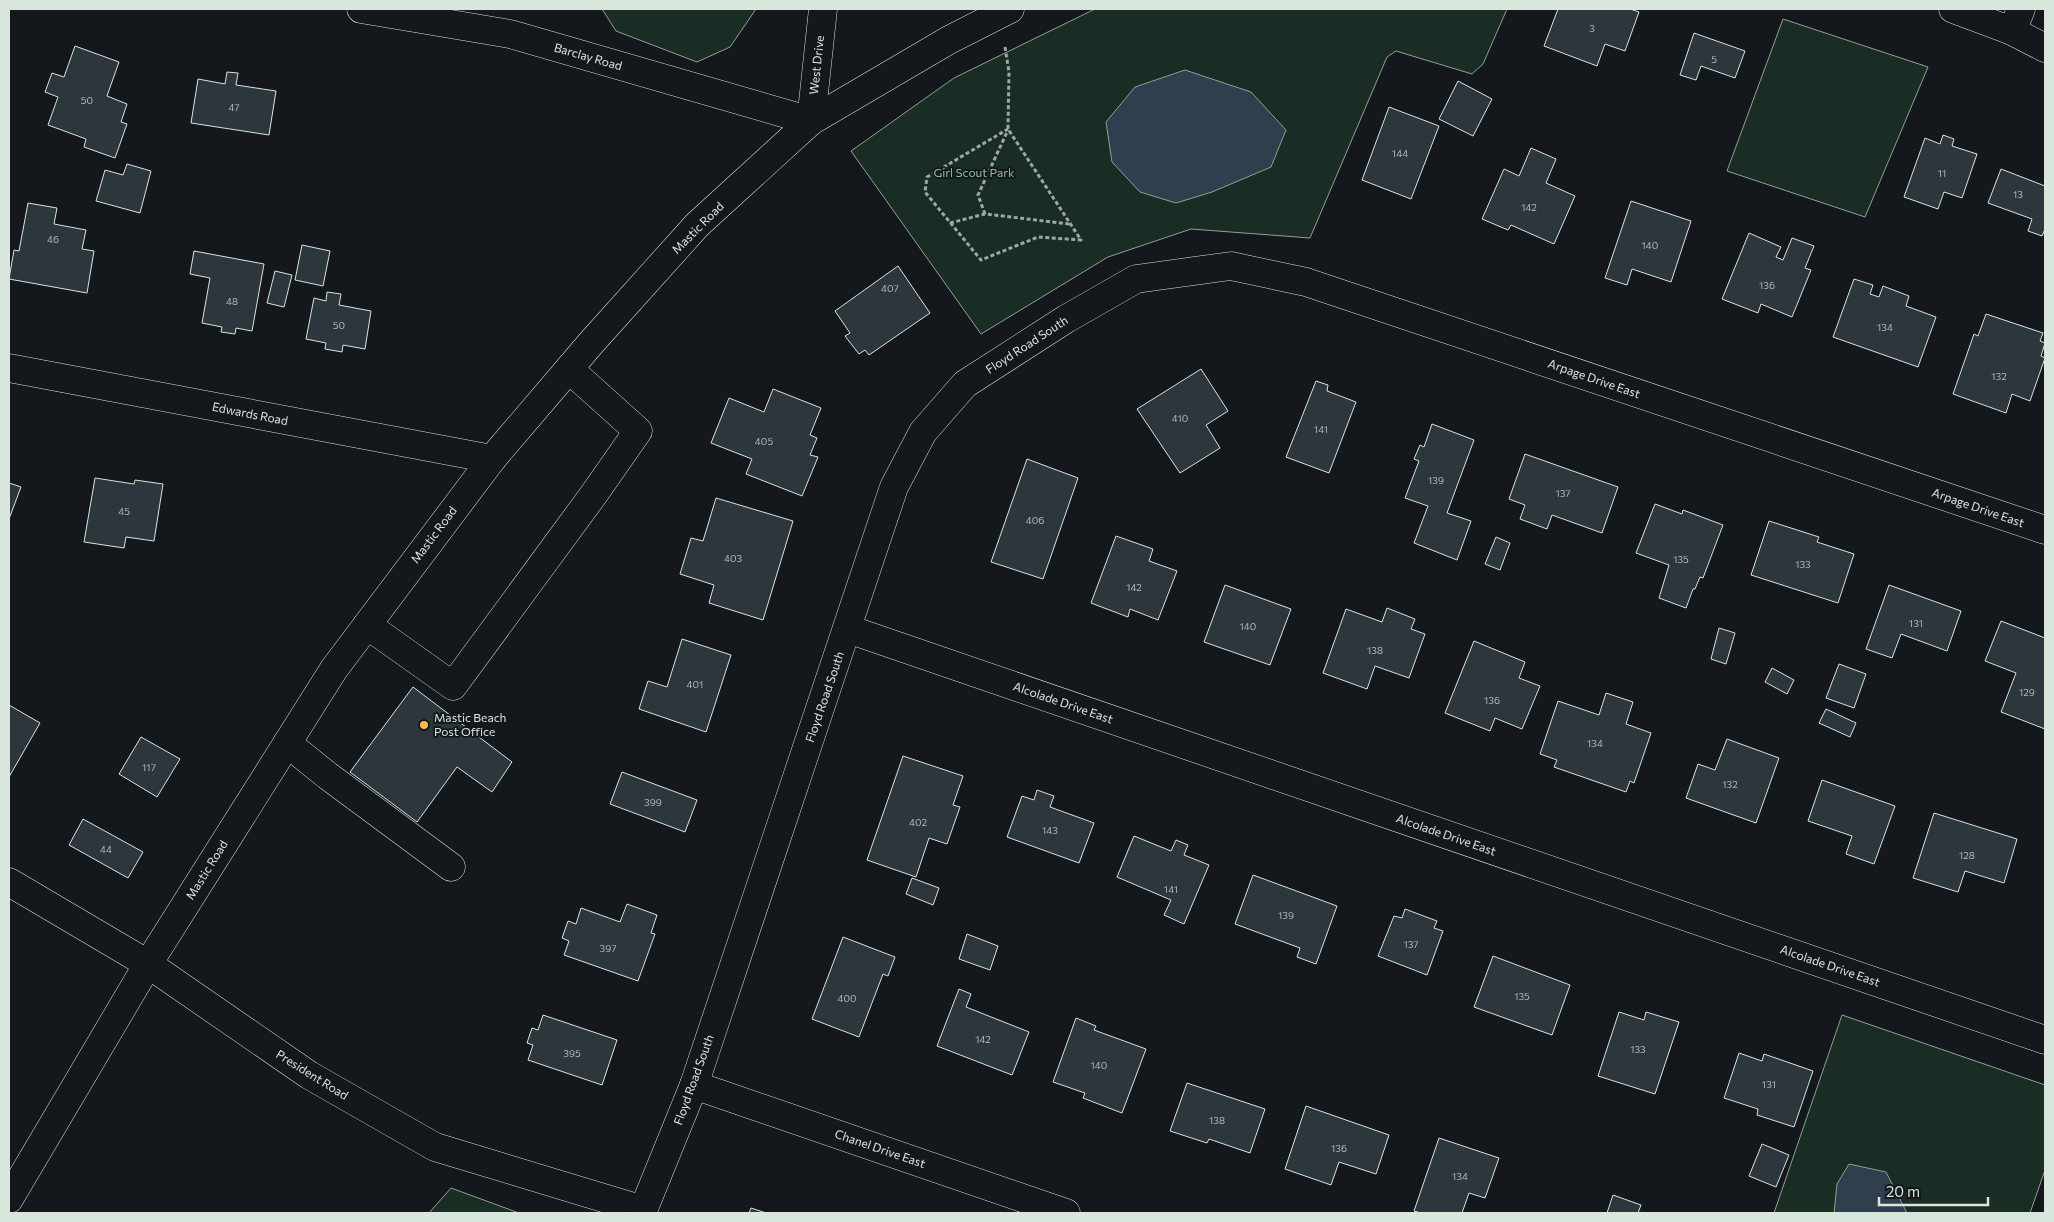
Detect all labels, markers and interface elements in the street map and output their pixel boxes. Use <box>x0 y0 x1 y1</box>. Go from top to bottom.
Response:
house number: 3 <box>1589 22 1595 34</box>
street label: West Drive <box>806 35 826 95</box>
street label: Barclay Road <box>553 40 624 72</box>
house number: 5 <box>1711 53 1717 65</box>
house number: 50 <box>81 94 93 106</box>
house number: 47 <box>228 101 240 113</box>
house number: 144 <box>1392 147 1408 159</box>
park label: Girl Scout Park <box>933 165 1015 179</box>
house number: 11 <box>1938 167 1946 179</box>
house number: 13 <box>2013 188 2023 200</box>
street label: Mastic Road <box>669 198 726 256</box>
house number: 142 <box>1521 201 1537 213</box>
house number: 46 <box>47 233 59 245</box>
house number: 140 <box>1642 239 1658 251</box>
house number: 136 <box>1759 279 1775 291</box>
house number: 407 <box>881 282 899 294</box>
house number: 48 <box>226 295 238 307</box>
street label: Floyd Road South <box>983 312 1070 376</box>
house number: 50 <box>333 319 345 331</box>
house number: 134 <box>1877 321 1893 333</box>
street label: Arpage Drive East <box>1546 356 1642 400</box>
house number: 132 <box>1991 370 2007 382</box>
street label: Edwards Road <box>211 399 289 427</box>
house number: 410 <box>1172 412 1188 424</box>
house number: 141 <box>1314 423 1328 435</box>
house number: 405 <box>755 435 773 447</box>
house number: 139 <box>1428 474 1444 486</box>
street label: Arpage Drive East <box>1930 485 2026 529</box>
house number: 137 <box>1555 487 1571 499</box>
street label: Mastic Road <box>407 503 459 566</box>
house number: 45 <box>118 505 130 517</box>
house number: 406 <box>1026 514 1044 526</box>
house number: 403 <box>724 552 742 564</box>
house number: 135 <box>1673 553 1689 565</box>
house number: 133 <box>1795 558 1811 570</box>
house number: 142 <box>1126 581 1142 593</box>
house number: 131 <box>1909 617 1923 629</box>
house number: 140 <box>1240 620 1256 632</box>
house number: 138 <box>1367 644 1383 656</box>
street label: Floyd Road South <box>802 649 846 744</box>
house number: 401 <box>687 678 703 690</box>
street label: Alcolade Drive East <box>1012 678 1115 726</box>
house number: 129 <box>2019 686 2035 698</box>
house number: 136 <box>1484 694 1500 706</box>
place label: Mastic Beach Post Office <box>434 710 506 738</box>
marker: Mastic Beach Post Office <box>418 719 430 731</box>
house number: 134 <box>1587 737 1603 749</box>
house number: 117 <box>142 761 156 773</box>
house number: 132 <box>1722 778 1738 790</box>
house number: 399 <box>644 796 662 808</box>
street label: Alcolade Drive East <box>1395 810 1498 858</box>
house number: 402 <box>909 816 927 828</box>
house number: 143 <box>1042 824 1058 836</box>
street label: Mastic Road <box>182 837 230 902</box>
house number: 44 <box>100 843 112 855</box>
house number: 128 <box>1959 849 1975 861</box>
house number: 141 <box>1164 883 1178 895</box>
house number: 139 <box>1278 909 1294 921</box>
house number: 137 <box>1403 938 1419 950</box>
street label: Alcolade Drive East <box>1779 941 1882 989</box>
house number: 397 <box>599 942 617 954</box>
house number: 135 <box>1514 990 1530 1002</box>
house number: 400 <box>837 992 857 1004</box>
street label: Floyd Road South <box>670 1033 716 1127</box>
house number: 142 <box>975 1033 991 1045</box>
house number: 133 <box>1630 1043 1646 1055</box>
street label: President Road <box>274 1046 351 1102</box>
house number: 395 <box>563 1047 581 1059</box>
house number: 140 <box>1091 1059 1107 1071</box>
house number: 131 <box>1762 1078 1776 1090</box>
house number: 138 <box>1209 1114 1225 1126</box>
street label: Chanel Drive East <box>833 1126 928 1170</box>
house number: 136 <box>1331 1142 1347 1154</box>
house number: 134 <box>1452 1170 1468 1182</box>
scale bar <box>1879 1174 1988 1206</box>
text: 20 m <box>1886 1182 1920 1200</box>

